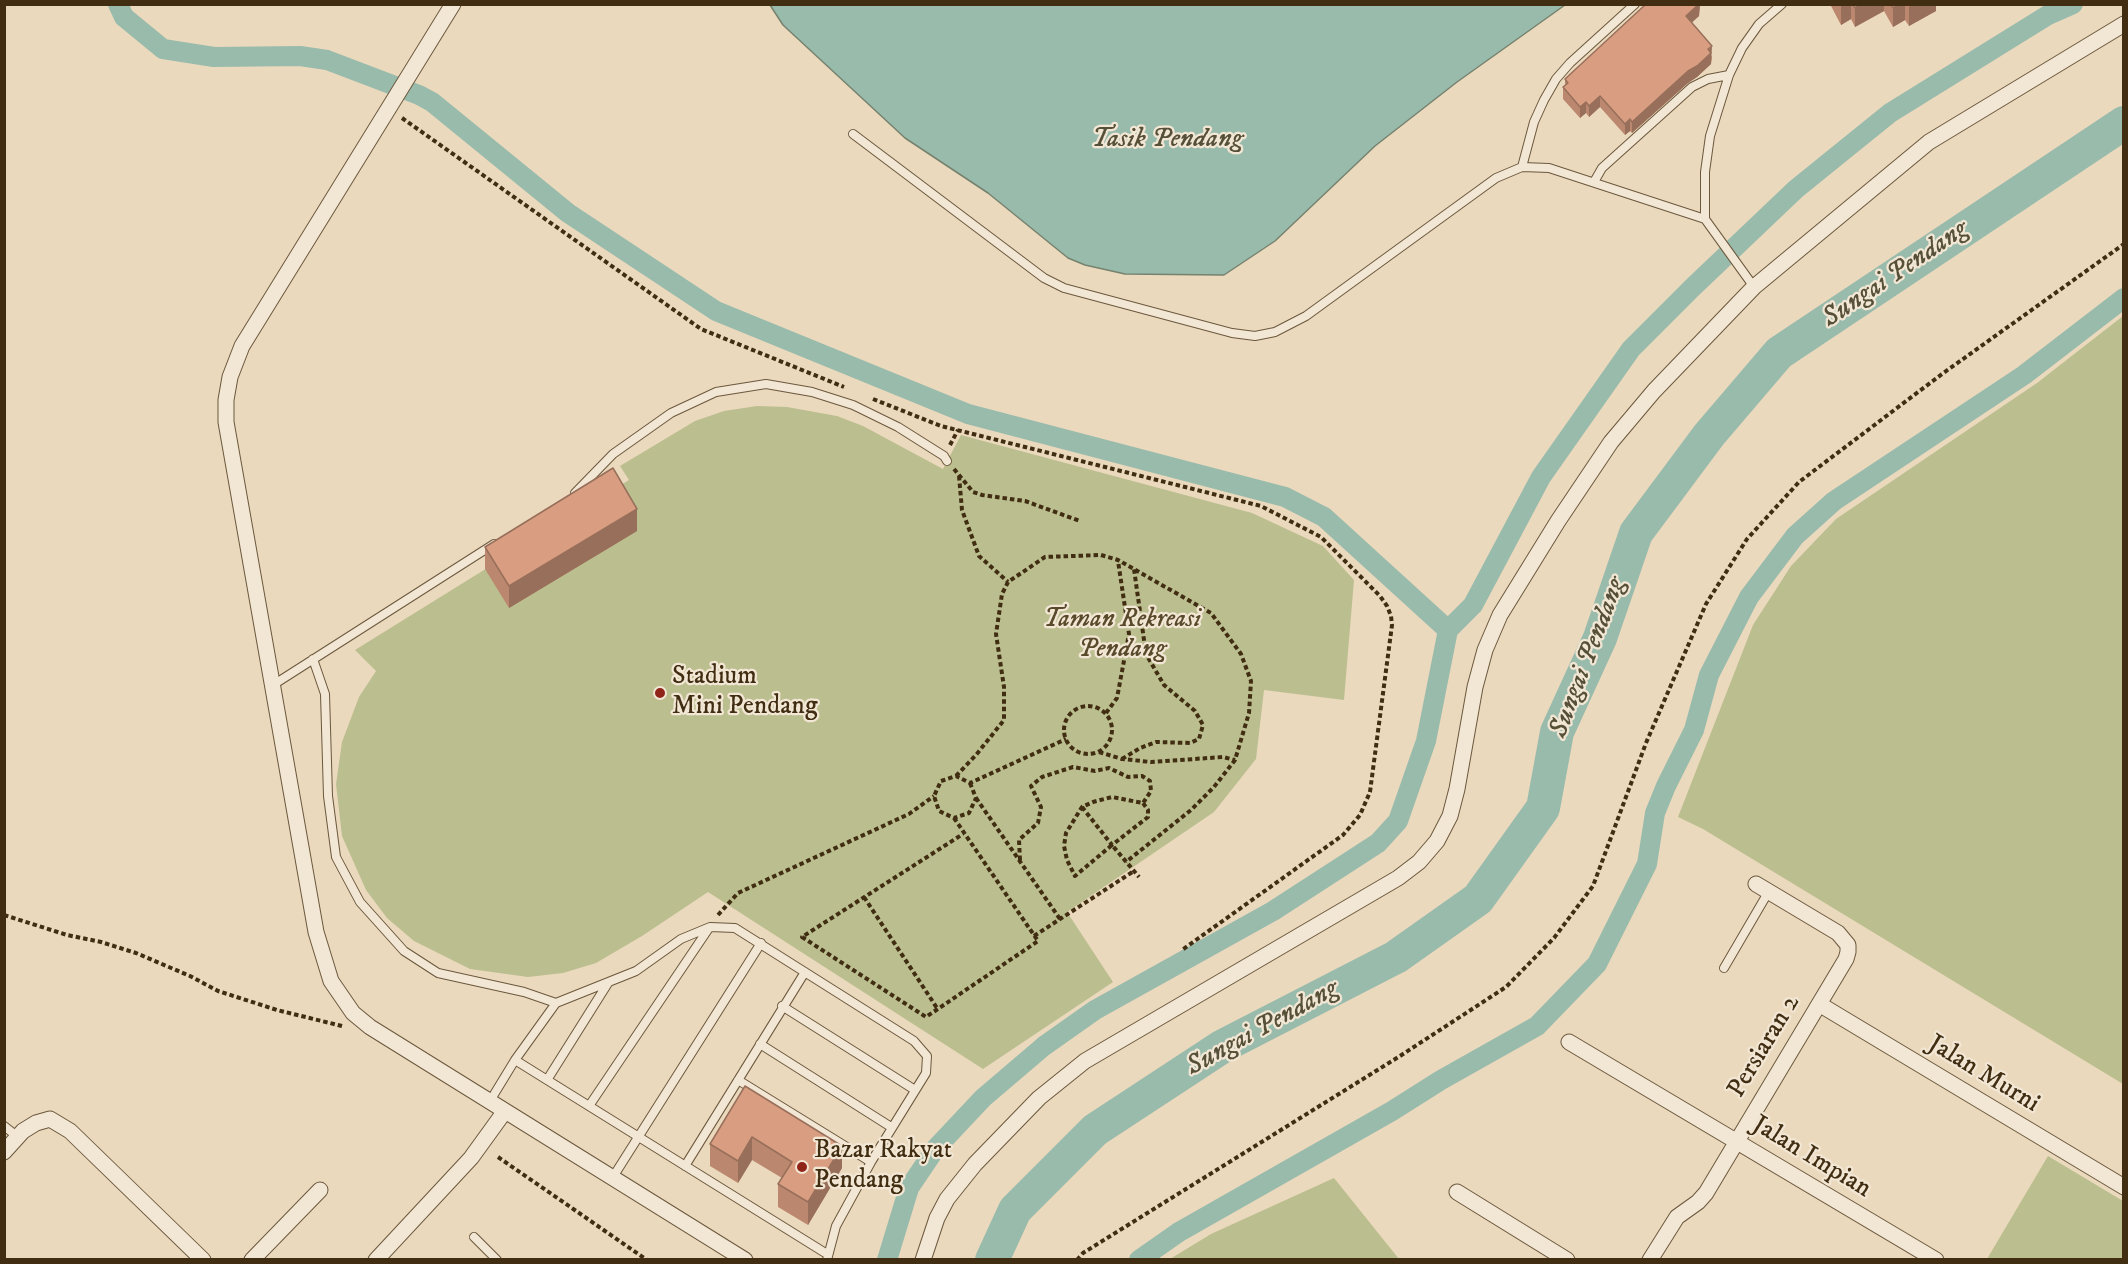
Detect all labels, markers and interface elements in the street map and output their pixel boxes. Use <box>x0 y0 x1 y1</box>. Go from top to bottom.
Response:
water label: Tasik Pendang <box>1091 124 1243 156</box>
water label: Sungai Pendang <box>1817 214 1975 336</box>
water label: Sungai Pendang <box>1544 573 1634 743</box>
park label: Taman Rekreasi Pendang <box>1043 605 1201 666</box>
place label: Stadium Mini Pendang <box>672 662 818 724</box>
marker: Stadium Mini Pendang <box>653 686 667 700</box>
water label: Sungai Pendang <box>1181 974 1345 1084</box>
street label: Persiaran 2 <box>1722 990 1808 1104</box>
street label: Jalan Murni <box>1921 1029 2045 1121</box>
street label: Jalan Impian <box>1746 1110 1876 1206</box>
place label: Bazar Rakyat Pendang <box>814 1136 952 1198</box>
marker: Bazar Rakyat Pendang <box>795 1160 809 1174</box>

